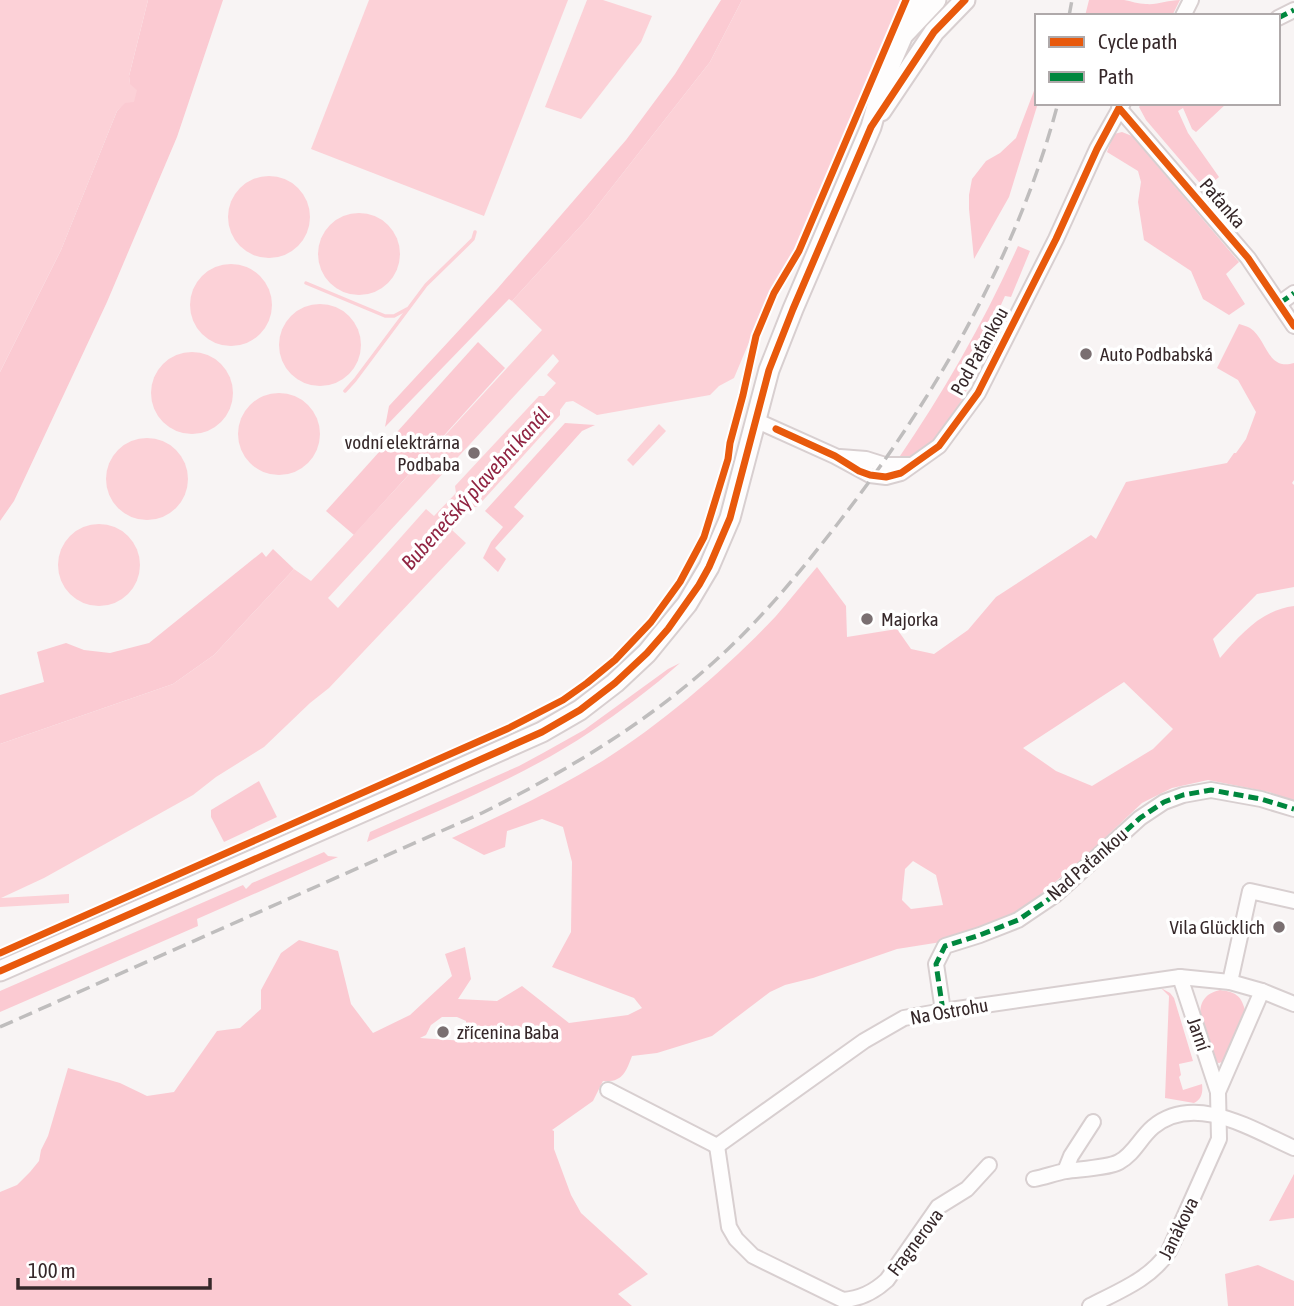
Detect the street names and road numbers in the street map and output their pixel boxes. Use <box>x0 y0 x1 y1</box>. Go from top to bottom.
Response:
street label: Paťanka <box>1196 174 1250 232</box>
street label: Pod Paťankou <box>946 303 1012 399</box>
street label: Nad Paťankou <box>1042 823 1132 905</box>
street label: Na Ostrohu <box>908 993 990 1029</box>
street label: Jarní <box>1183 1014 1215 1054</box>
street label: Janákova <box>1154 1193 1202 1263</box>
street label: Fragnerova <box>883 1204 947 1280</box>

